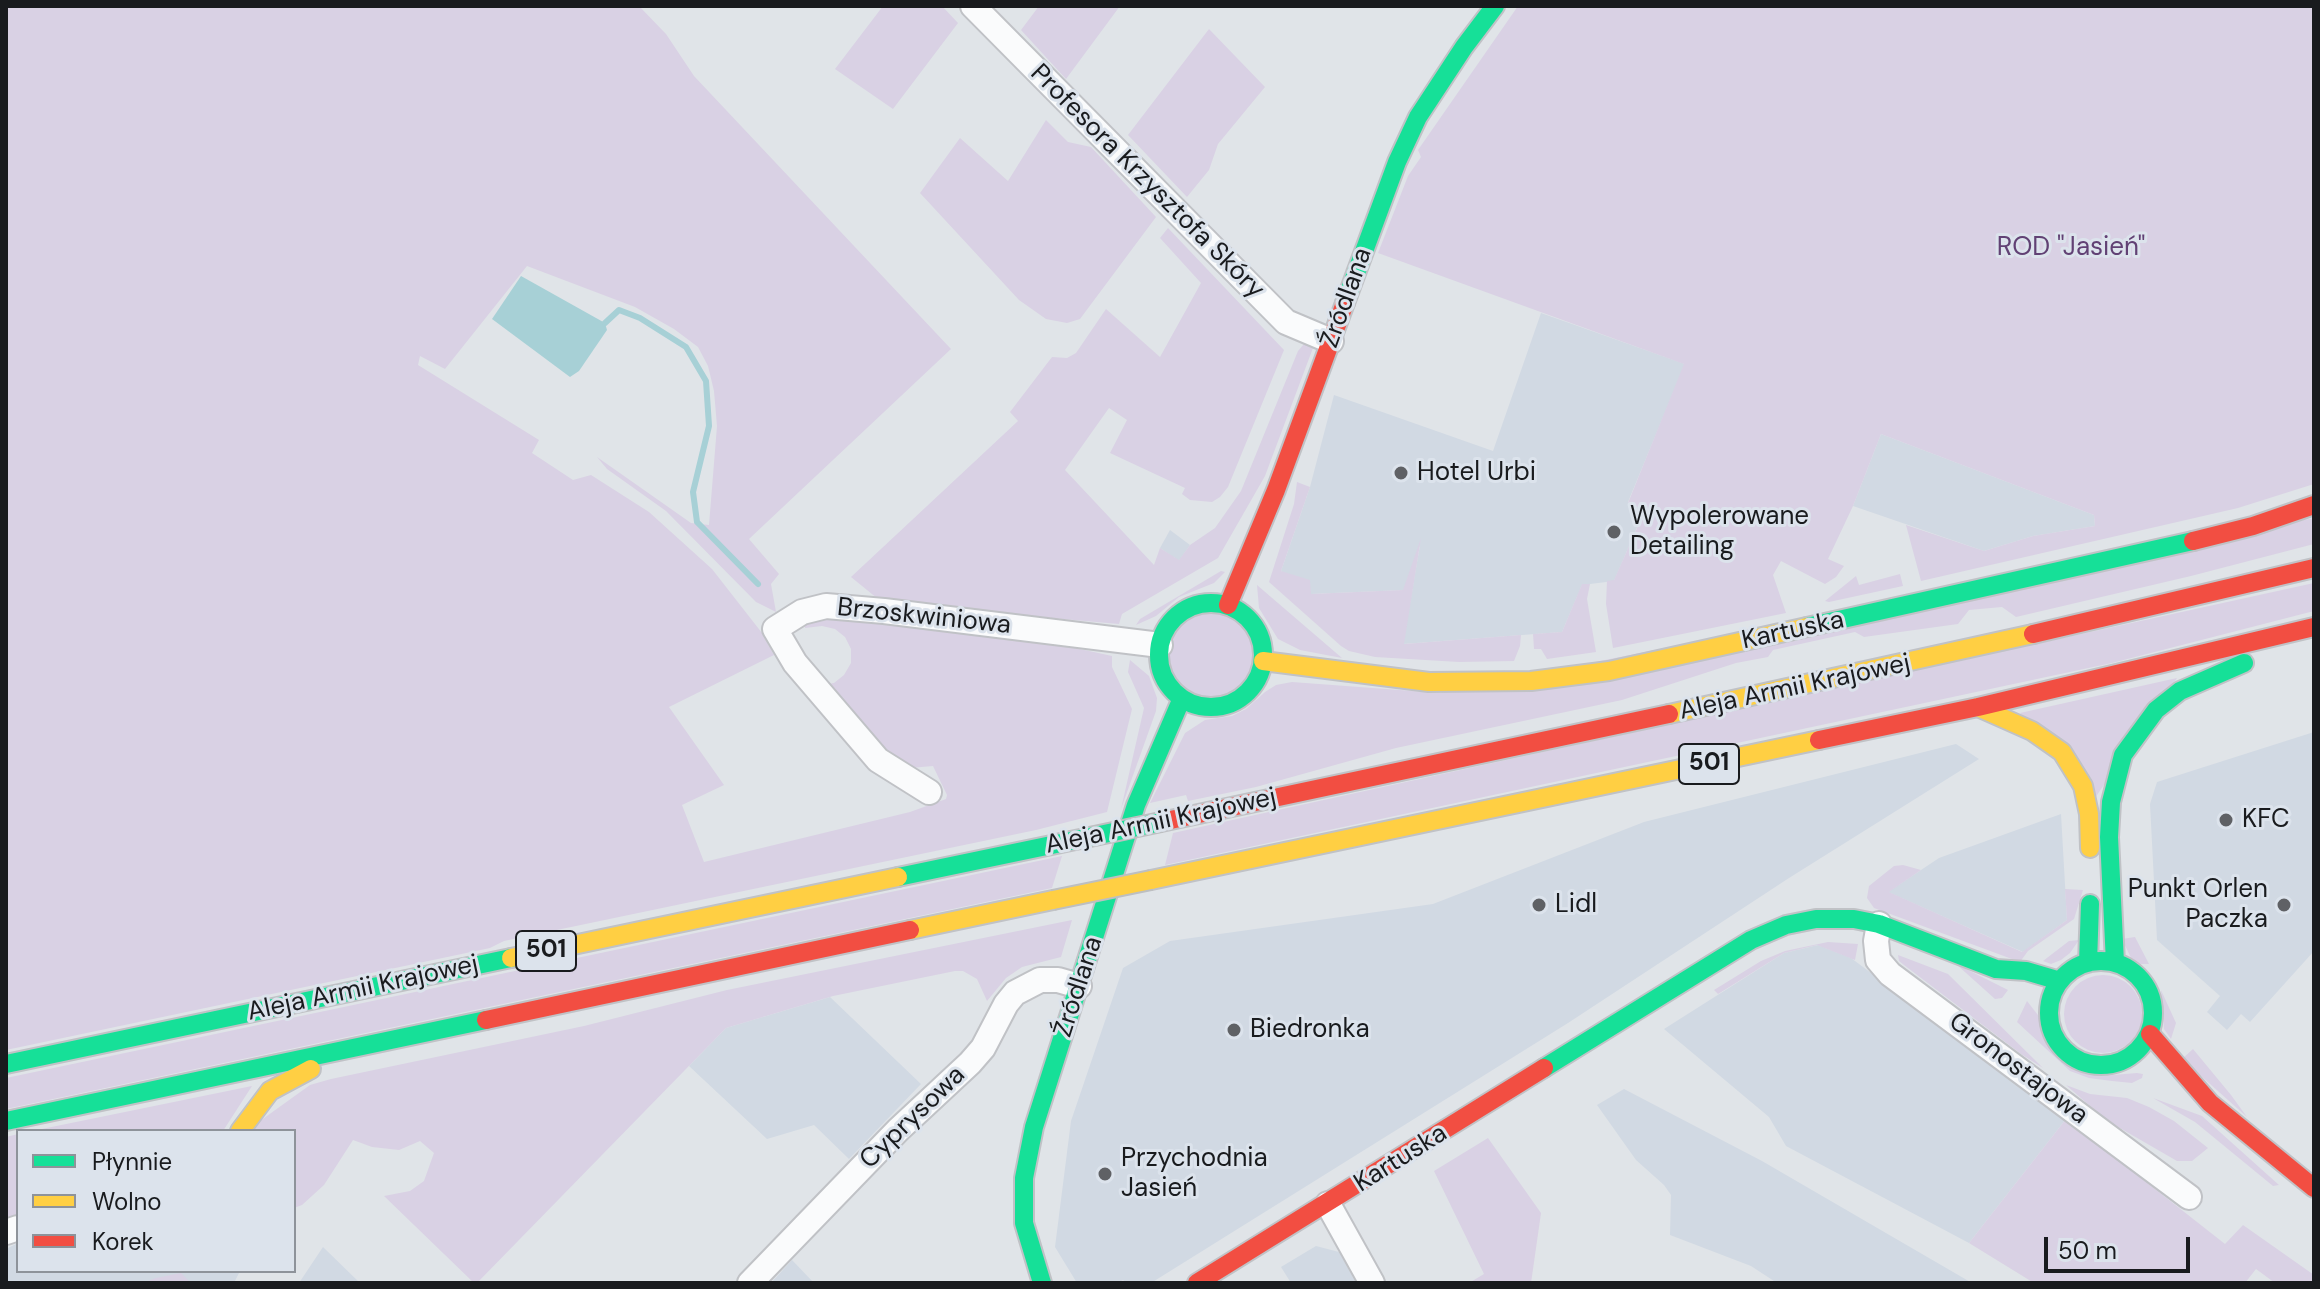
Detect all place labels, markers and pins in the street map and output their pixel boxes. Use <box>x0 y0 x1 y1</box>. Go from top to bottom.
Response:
place label: Hotel Urbi <box>1417 457 1536 489</box>
marker: Hotel Urbi <box>1392 464 1410 482</box>
place label: Wypolerowane Detailing <box>1630 501 1809 562</box>
marker: Wypolerowane Detailing <box>1605 523 1623 541</box>
place label: KFC <box>2242 804 2290 836</box>
marker: KFC <box>2217 811 2235 829</box>
place label: Punkt Orlen Paczka <box>2128 874 2268 936</box>
place label: Lidl <box>1555 889 1597 921</box>
marker: Lidl <box>1530 896 1548 914</box>
marker: Punkt Orlen Paczka <box>2275 896 2293 914</box>
place label: Biedronka <box>1250 1014 1370 1046</box>
marker: Biedronka <box>1225 1021 1243 1039</box>
place label: Przychodnia Jasień <box>1121 1143 1268 1204</box>
marker: Przychodnia Jasień <box>1096 1165 1114 1183</box>

